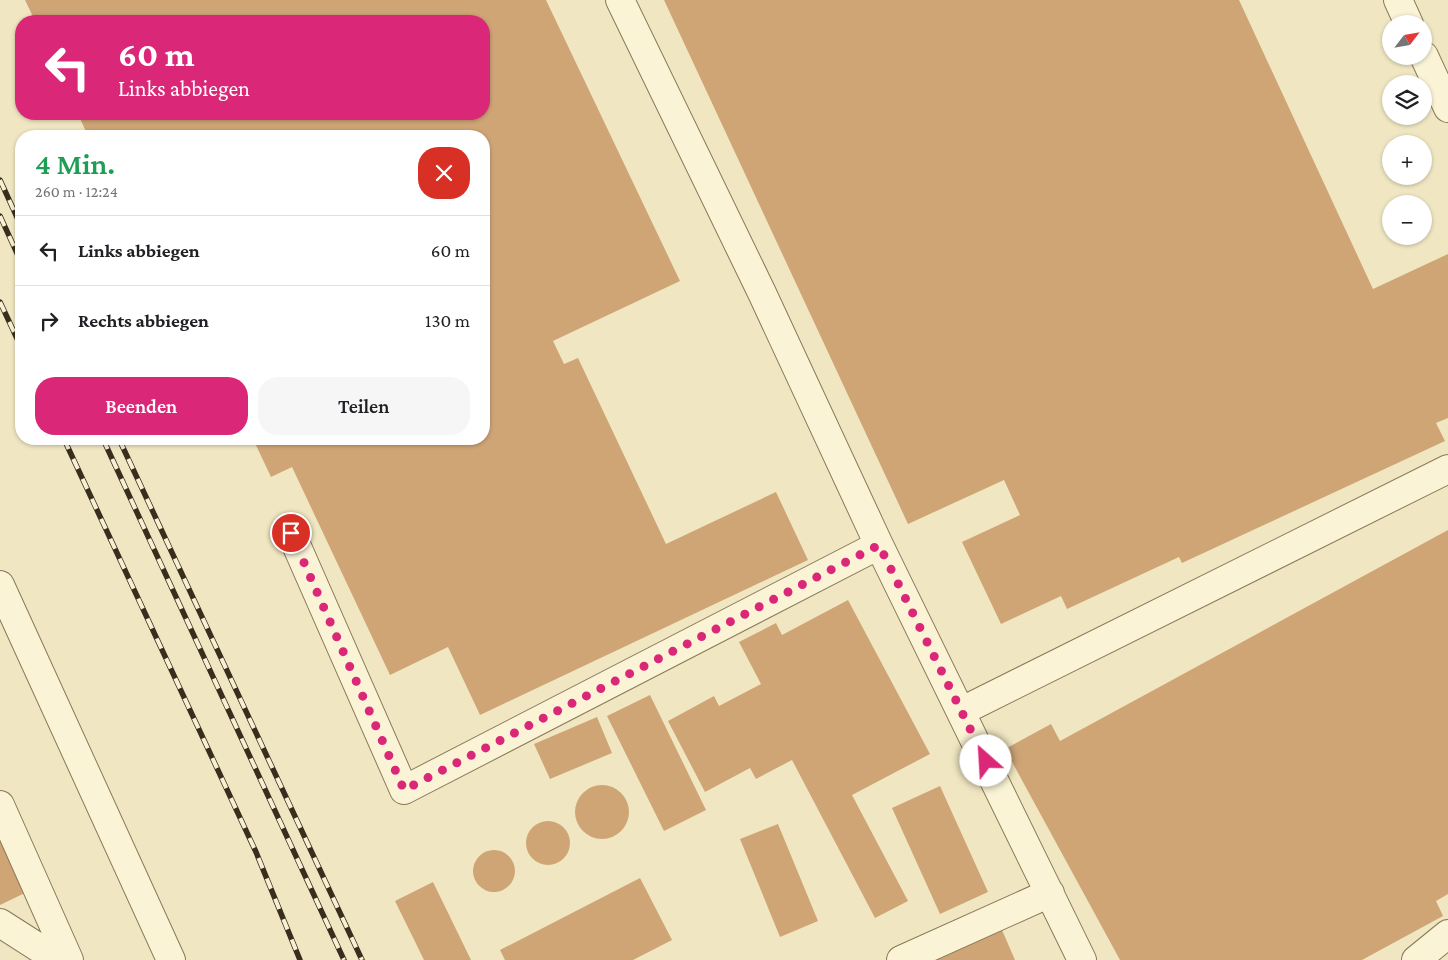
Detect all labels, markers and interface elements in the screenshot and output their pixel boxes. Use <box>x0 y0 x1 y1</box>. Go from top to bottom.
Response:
north arrow <box>1382 15 1432 65</box>
map controls <box>1382 15 1432 245</box>
icon: left <box>35 35 100 100</box>
text: 60 m <box>118 35 195 74</box>
button: layers <box>1382 75 1432 125</box>
text: Links abbiegen <box>118 76 250 101</box>
button: + <box>1382 135 1432 185</box>
text: 4 Min. <box>35 147 115 180</box>
button: close <box>418 147 470 199</box>
text: 260 m · 12:24 <box>35 183 118 200</box>
button: − <box>1382 195 1432 245</box>
icon: left <box>35 237 63 265</box>
text: Links abbiegen <box>78 240 200 261</box>
text: 60 m <box>431 240 470 261</box>
icon: right <box>35 307 63 335</box>
text: Rechts abbiegen <box>78 310 209 331</box>
text: 130 m <box>425 310 470 331</box>
button: Beenden <box>35 377 248 435</box>
button: Teilen <box>258 377 470 435</box>
pin <box>270 512 312 554</box>
icon: arrive <box>277 519 305 547</box>
position arrow <box>959 734 1011 786</box>

